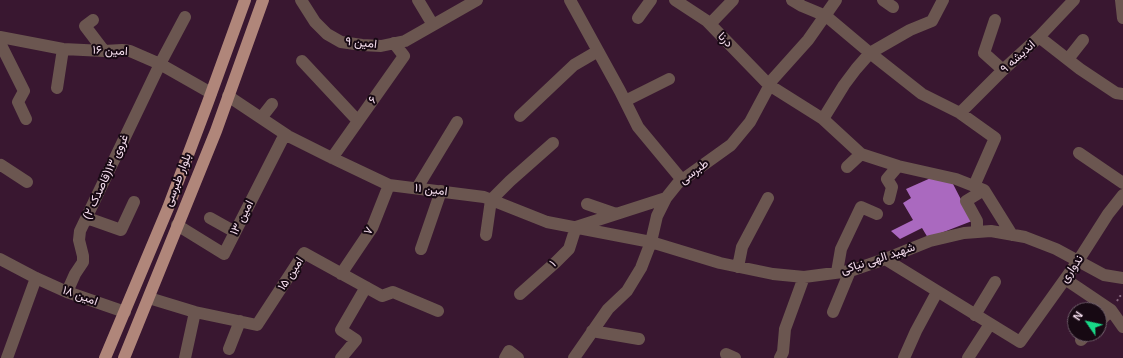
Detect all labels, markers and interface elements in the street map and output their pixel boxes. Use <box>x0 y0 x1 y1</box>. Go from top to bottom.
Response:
street label: درنا <box>714 29 736 51</box>
street label: امین ۹ <box>344 34 378 52</box>
street label: اندیشه ۹ <box>998 38 1038 76</box>
street label: امین ۱۶ <box>92 43 128 59</box>
street label: ۶ <box>365 93 381 107</box>
street label: غروی ۱۳(قاصدک ۲) <box>80 132 132 222</box>
street label: بلوار طبرسی <box>161 151 195 209</box>
street label: طبرسی <box>677 156 711 188</box>
street label: امین ۱۱ <box>414 181 448 199</box>
street label: امین ۱۳ <box>227 198 257 238</box>
street label: ۷ <box>361 224 377 238</box>
street label: شهید الهی نیاکی <box>839 240 917 278</box>
street label: ندواری <box>1057 252 1087 286</box>
street label: امین ۱۵ <box>275 255 307 293</box>
street label: ۱ <box>547 258 559 270</box>
street label: امین ۱۸ <box>60 283 100 309</box>
north arrow <box>1067 302 1107 342</box>
text: N <box>1071 309 1085 323</box>

